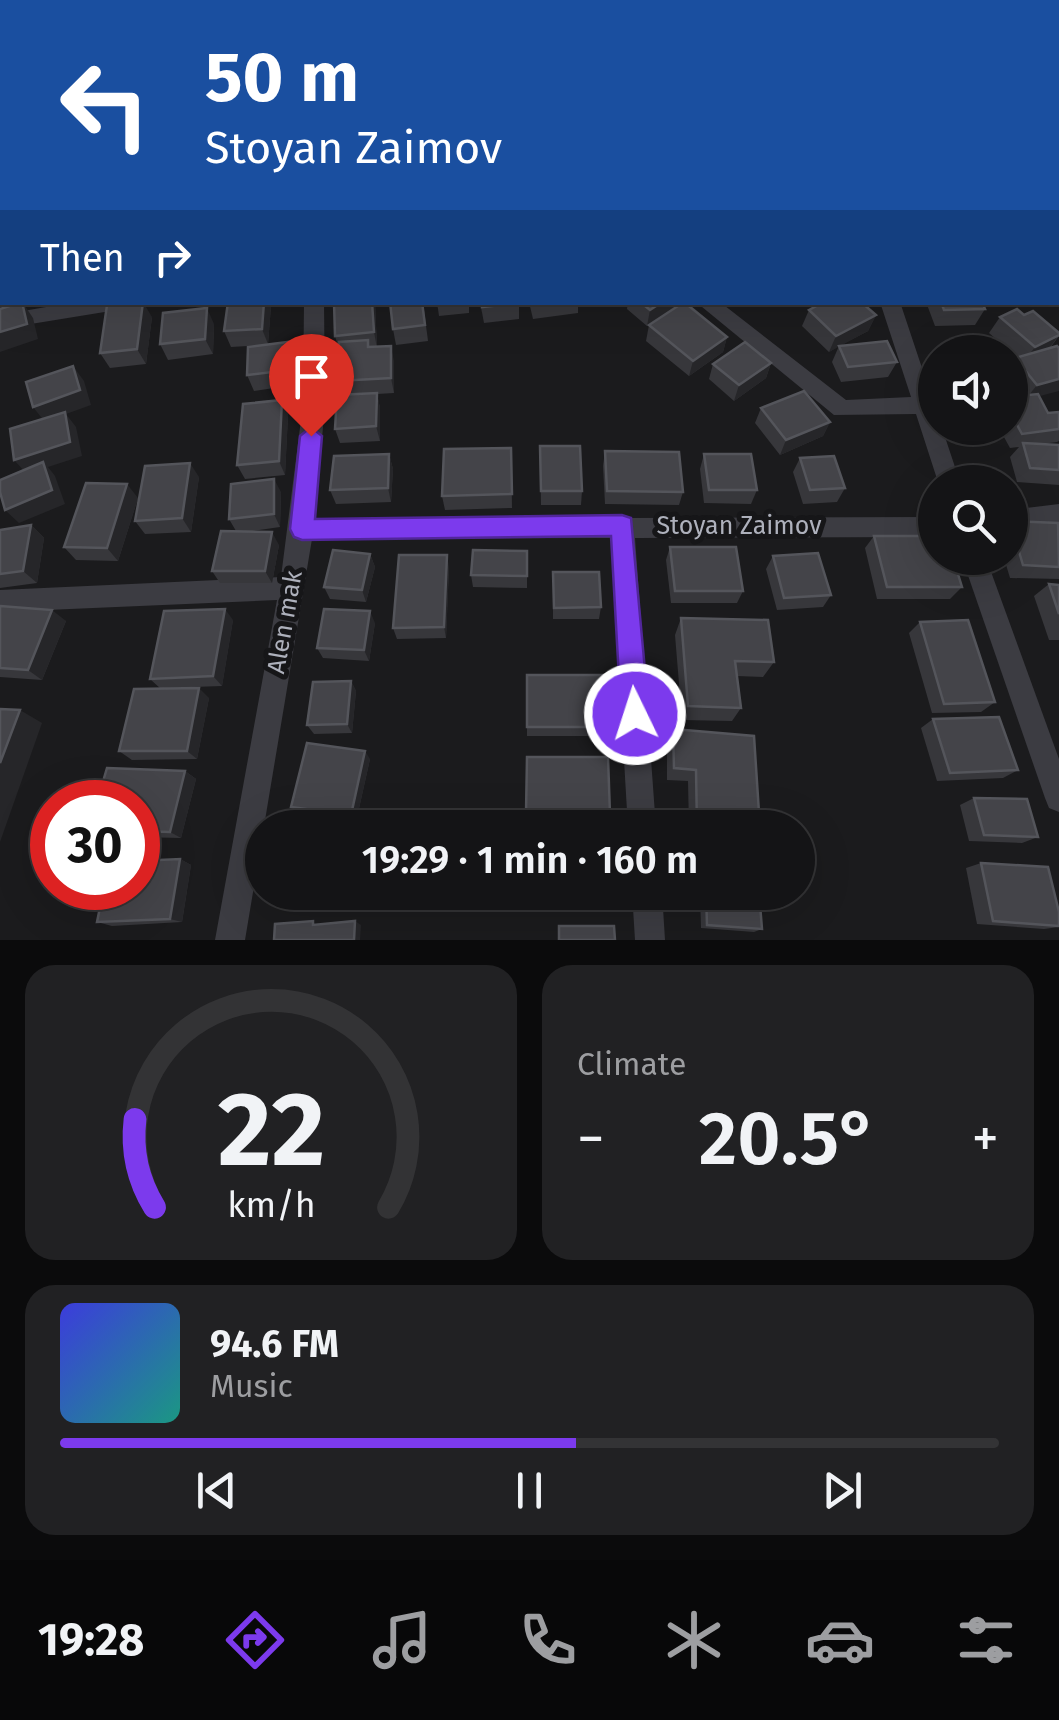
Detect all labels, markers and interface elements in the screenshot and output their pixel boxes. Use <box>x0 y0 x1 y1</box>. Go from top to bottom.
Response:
text: 50 m <box>205 36 359 120</box>
icon: left <box>40 40 170 170</box>
text: Stoyan Zaimov <box>205 121 502 175</box>
icon: right <box>145 230 200 285</box>
text: Then <box>40 235 125 281</box>
pin <box>269 334 354 437</box>
map controls <box>918 335 1028 575</box>
button: sound <box>918 335 1028 445</box>
icon: arrive <box>284 349 339 404</box>
button: search <box>918 465 1028 575</box>
street label: Stoyan Zaimov <box>656 511 822 541</box>
street label: Alen mak <box>261 568 309 676</box>
position arrow <box>583 662 687 766</box>
speed limit sign: 30 <box>30 780 160 910</box>
text: 19:29 · 1 min · 160 m <box>362 837 698 883</box>
text: Climate <box>577 1045 686 1083</box>
text: 22 <box>217 1068 325 1193</box>
text: 20.5° <box>699 1094 877 1184</box>
text: − <box>577 1106 605 1172</box>
text: + <box>972 1106 999 1172</box>
text: km/h <box>227 1184 315 1226</box>
text: 94.6 FM <box>210 1321 339 1367</box>
text: Music <box>210 1367 293 1405</box>
icon: previous <box>189 1463 244 1518</box>
icon: pause <box>502 1463 557 1518</box>
icon: next <box>815 1463 870 1518</box>
icon: directions <box>220 1605 290 1675</box>
icon: music <box>367 1605 437 1675</box>
icon: phone <box>513 1605 583 1675</box>
icon: climate <box>659 1605 729 1675</box>
icon: car <box>805 1605 875 1675</box>
icon: filters <box>951 1605 1021 1675</box>
text: 19:28 <box>38 1613 144 1667</box>

